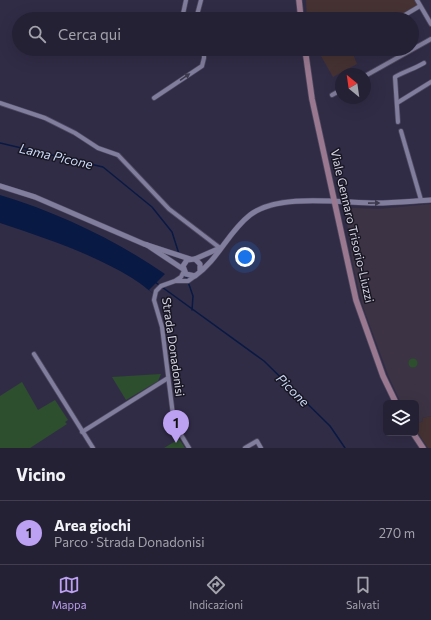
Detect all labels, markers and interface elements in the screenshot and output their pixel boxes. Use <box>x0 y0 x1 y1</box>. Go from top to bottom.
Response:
search box <box>12 12 419 56</box>
icon: search <box>26 23 48 45</box>
text: Cerca qui <box>58 25 121 43</box>
north arrow <box>335 68 371 104</box>
one-way arrow <box>180 73 190 81</box>
water label: Lama Picone <box>18 140 94 172</box>
street label: Viale Gennaro Trisorio-Liuzzi <box>328 147 378 304</box>
one-way arrow <box>368 200 381 206</box>
your location <box>235 247 255 267</box>
street label: Strada Donadonisi <box>160 296 188 397</box>
water label: Picone <box>273 370 313 410</box>
map controls <box>383 400 419 436</box>
button: layers <box>383 400 419 436</box>
pin: 1 <box>163 410 189 443</box>
text: Vicino <box>16 464 66 485</box>
text: Area giochi <box>54 516 131 534</box>
text: 1 <box>26 525 32 541</box>
text: 270 m <box>379 525 415 541</box>
text: Parco · Strada Donadonisi <box>54 534 205 550</box>
tab: Mappa <box>51 574 86 611</box>
tab: Indicazioni <box>189 574 243 611</box>
tab: Salvati <box>346 574 380 611</box>

